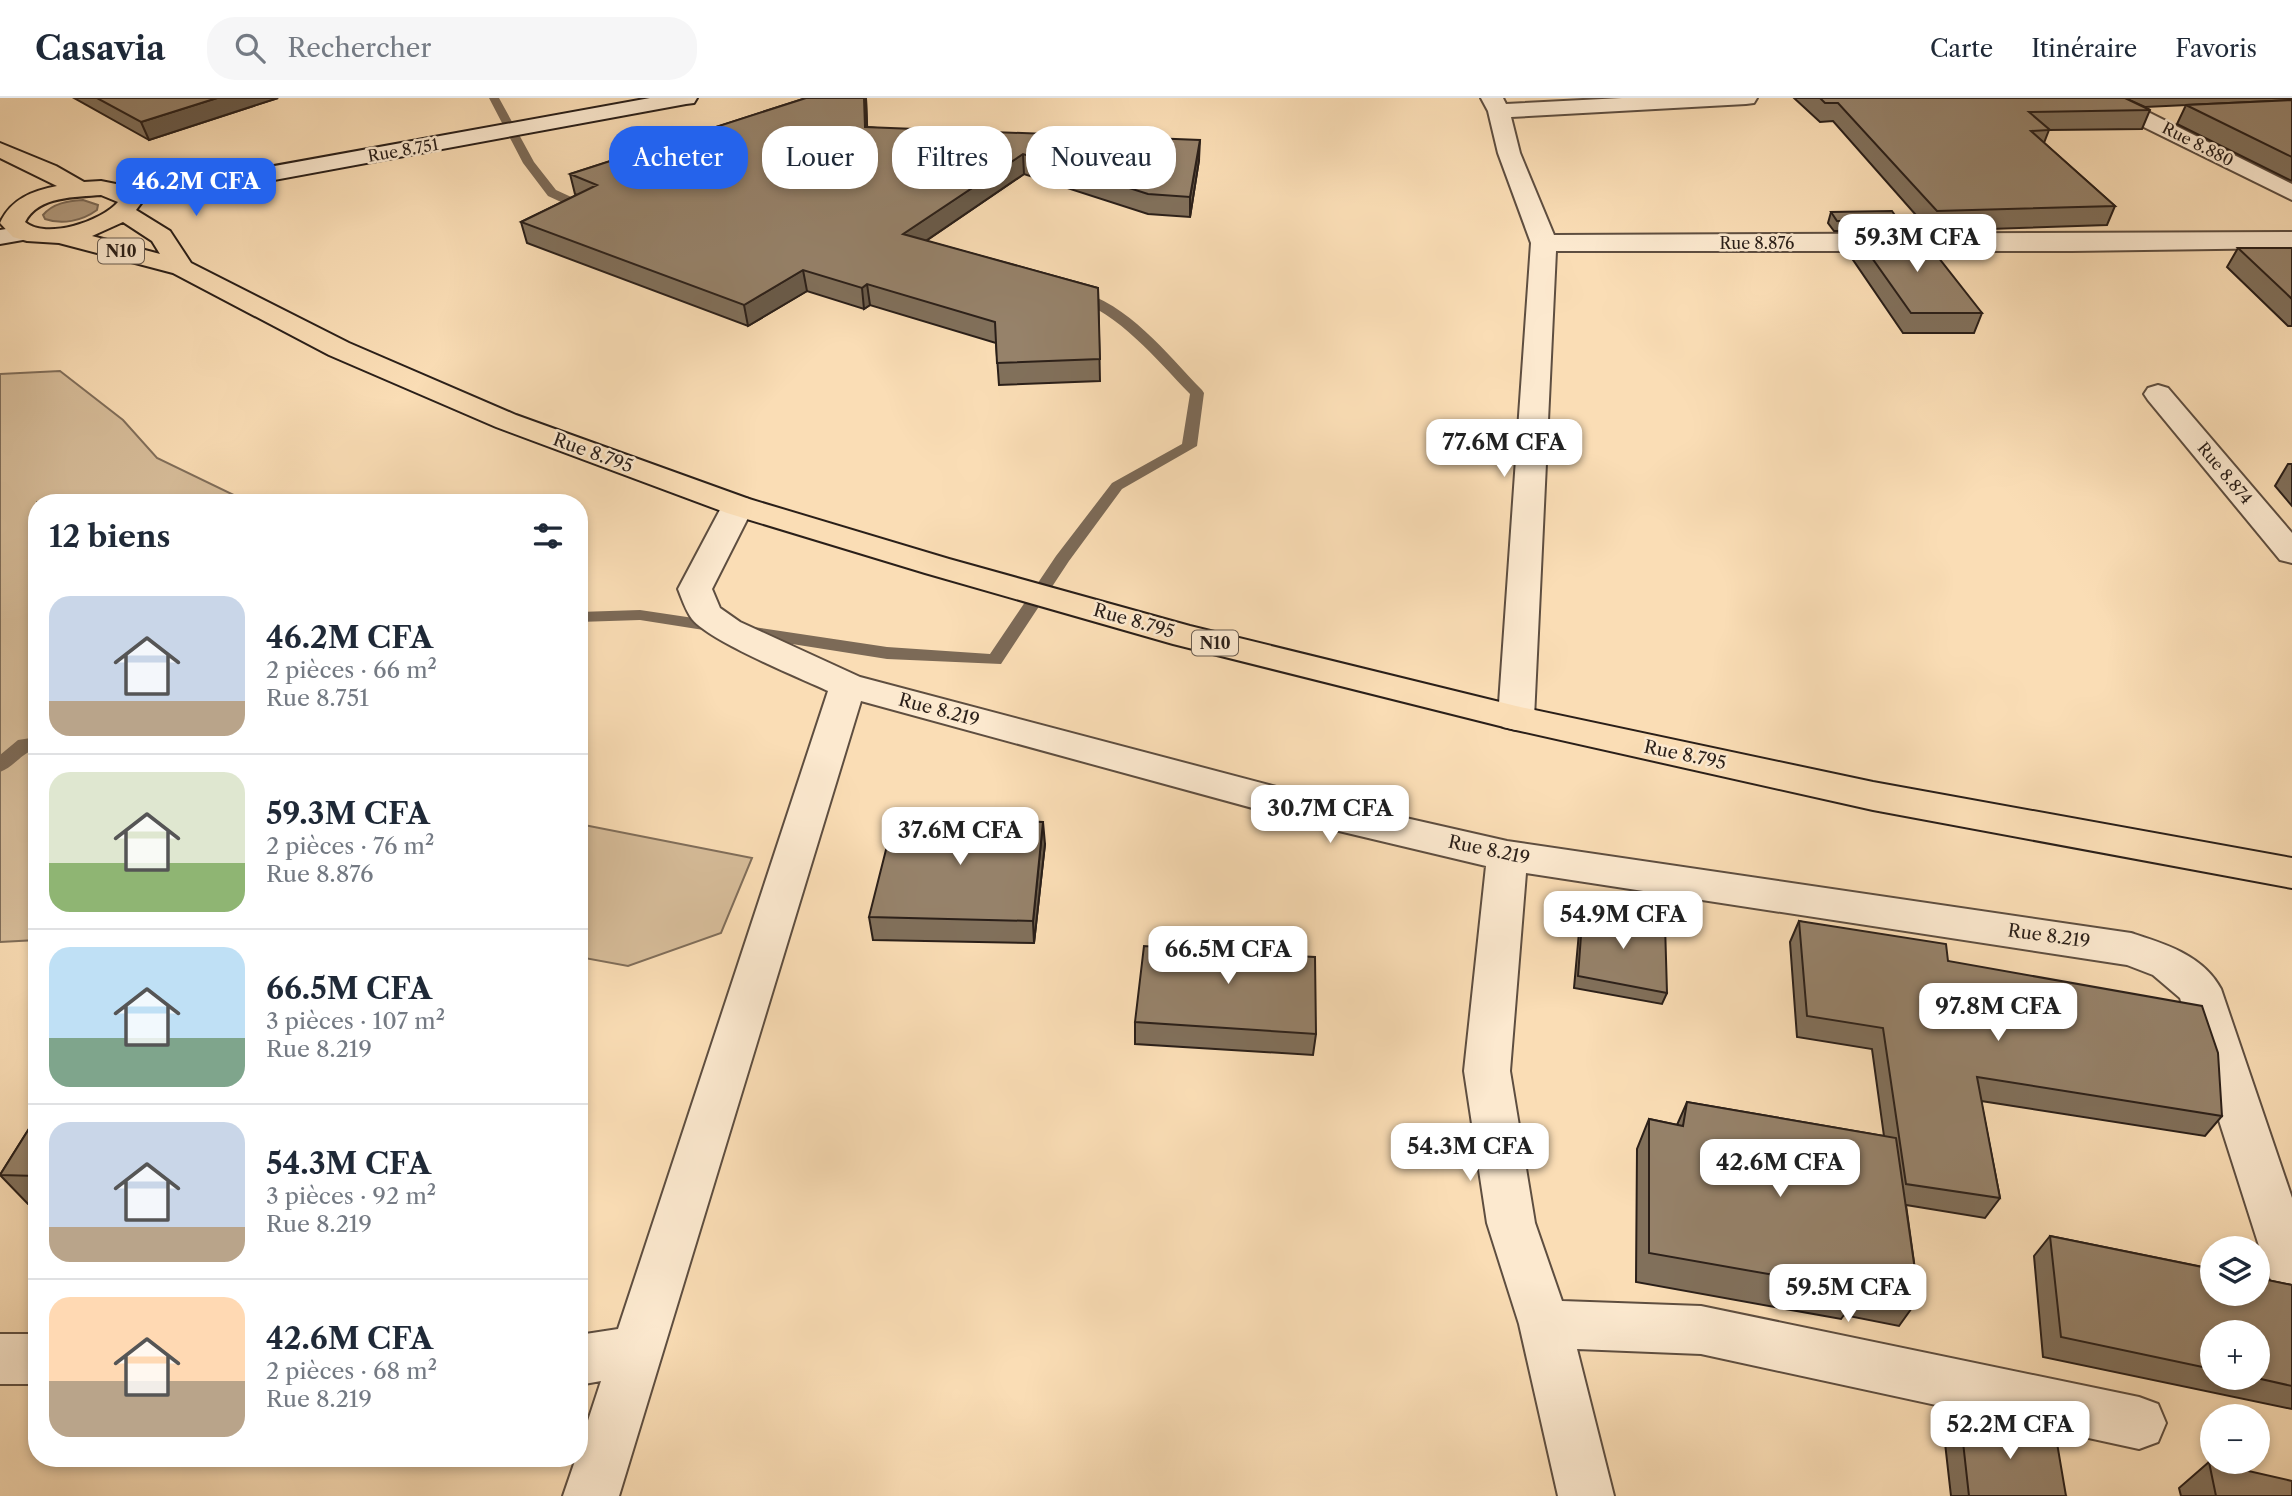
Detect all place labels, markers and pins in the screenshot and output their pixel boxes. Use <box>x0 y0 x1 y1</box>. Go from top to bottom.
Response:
pin: 46.2M CFA <box>116 158 276 218</box>
pin: 59.3M CFA <box>1837 214 1997 274</box>
pin: 77.6M CFA <box>1424 420 1584 479</box>
pin: 30.7M CFA <box>1250 786 1410 845</box>
pin: 37.6M CFA <box>880 808 1040 867</box>
pin: 54.9M CFA <box>1543 892 1703 951</box>
pin: 66.5M CFA <box>1148 926 1308 986</box>
pin: 97.8M CFA <box>1918 984 2078 1043</box>
pin: 54.3M CFA <box>1390 1124 1550 1183</box>
pin: 42.6M CFA <box>1700 1140 1860 1199</box>
pin: 59.5M CFA <box>1768 1264 1928 1324</box>
pin: 52.2M CFA <box>1930 1402 2090 1461</box>

